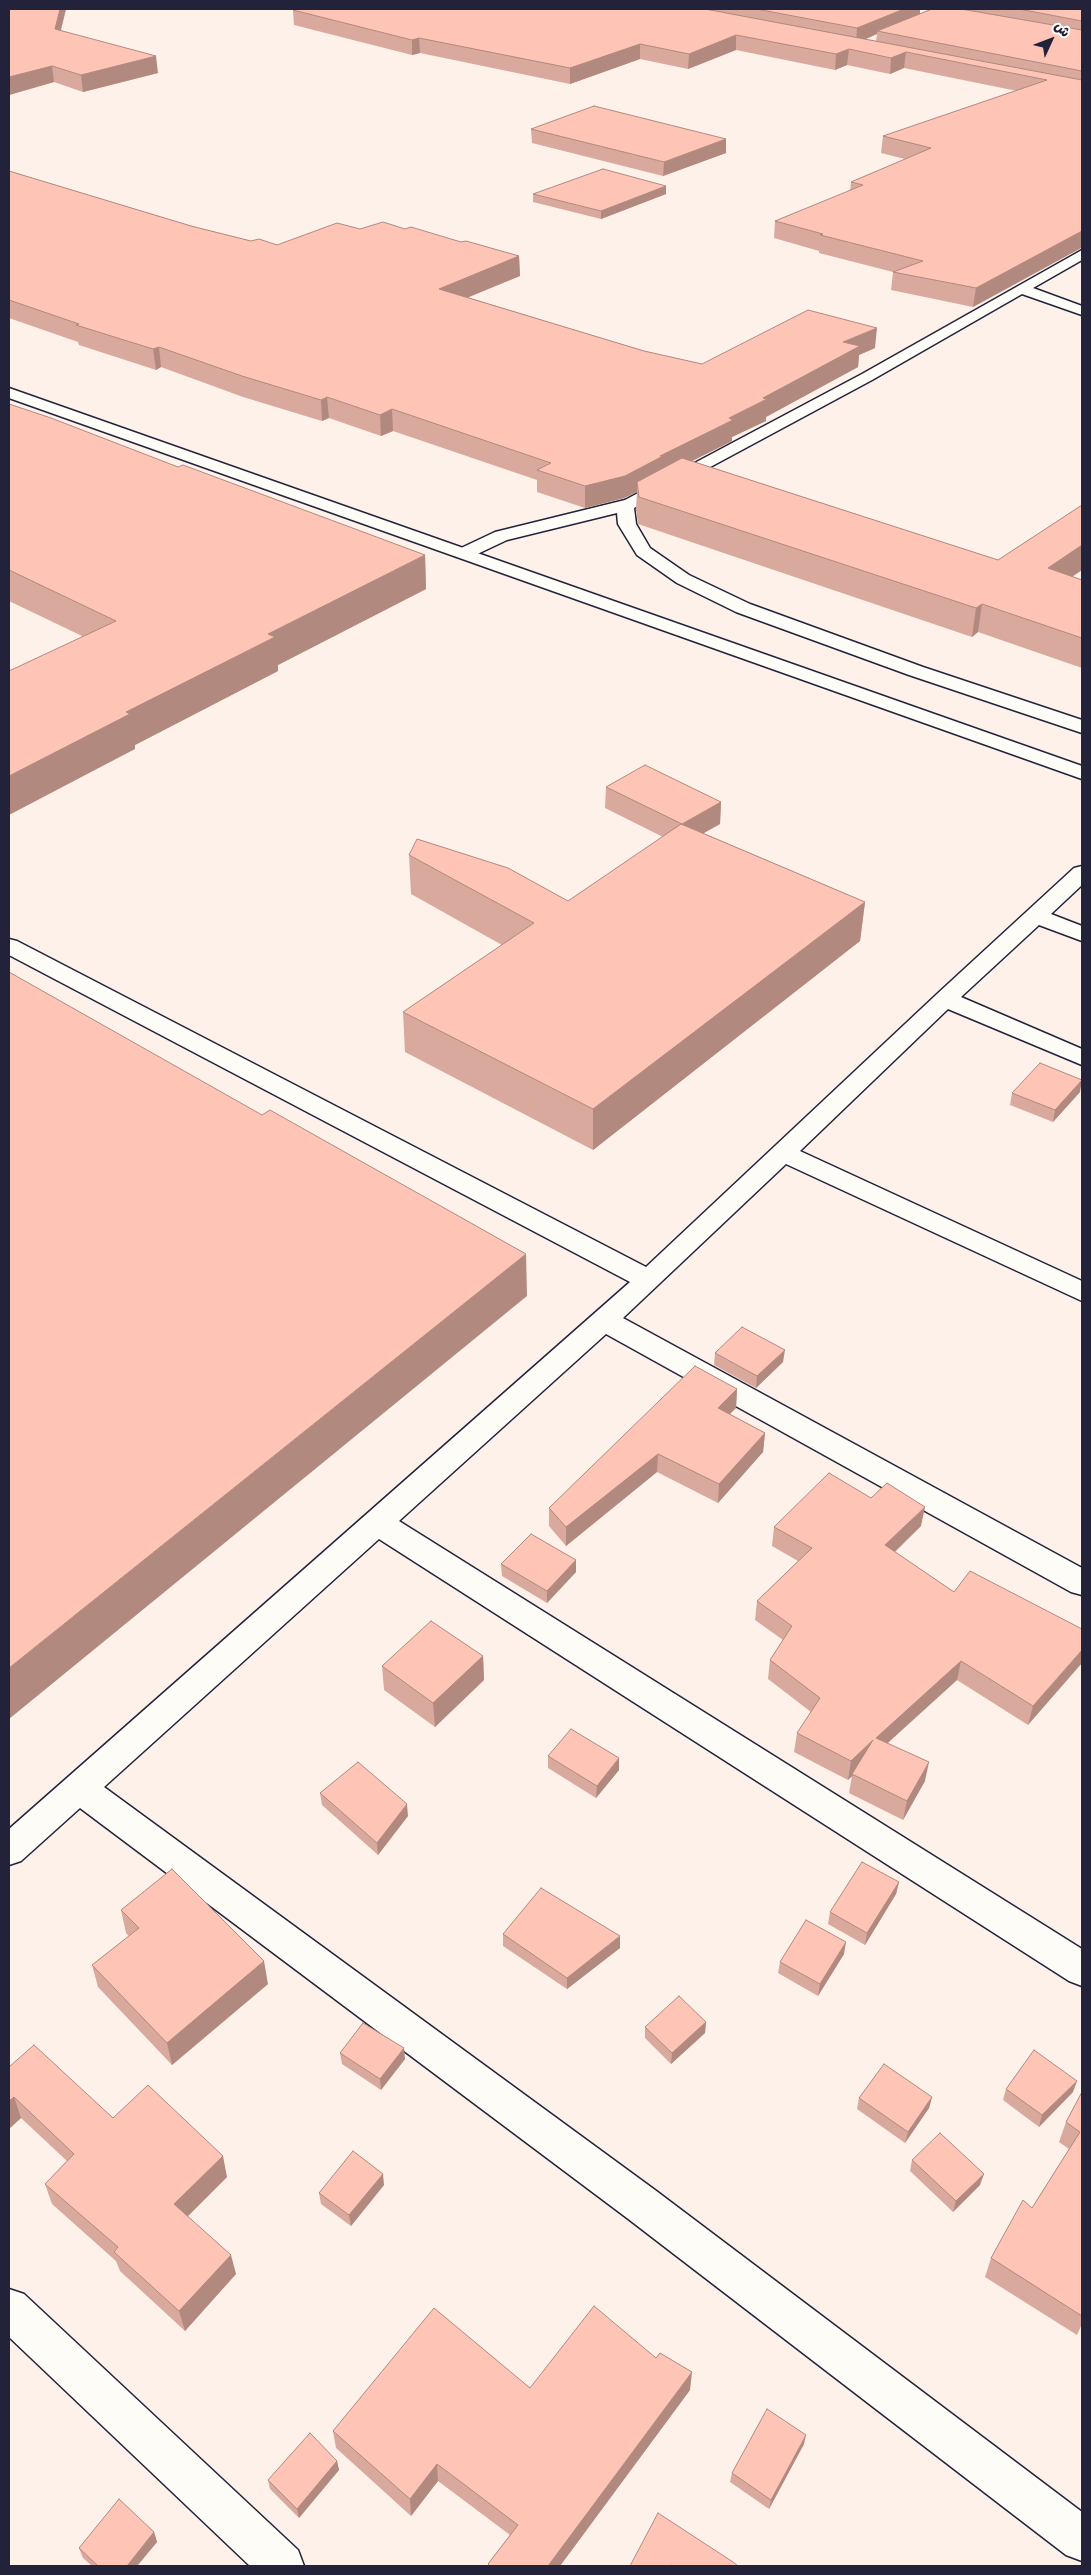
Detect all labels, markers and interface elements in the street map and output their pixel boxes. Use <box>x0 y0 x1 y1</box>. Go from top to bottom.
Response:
north arrow <box>1026 15 1076 65</box>
text: ش <box>1049 17 1075 43</box>

